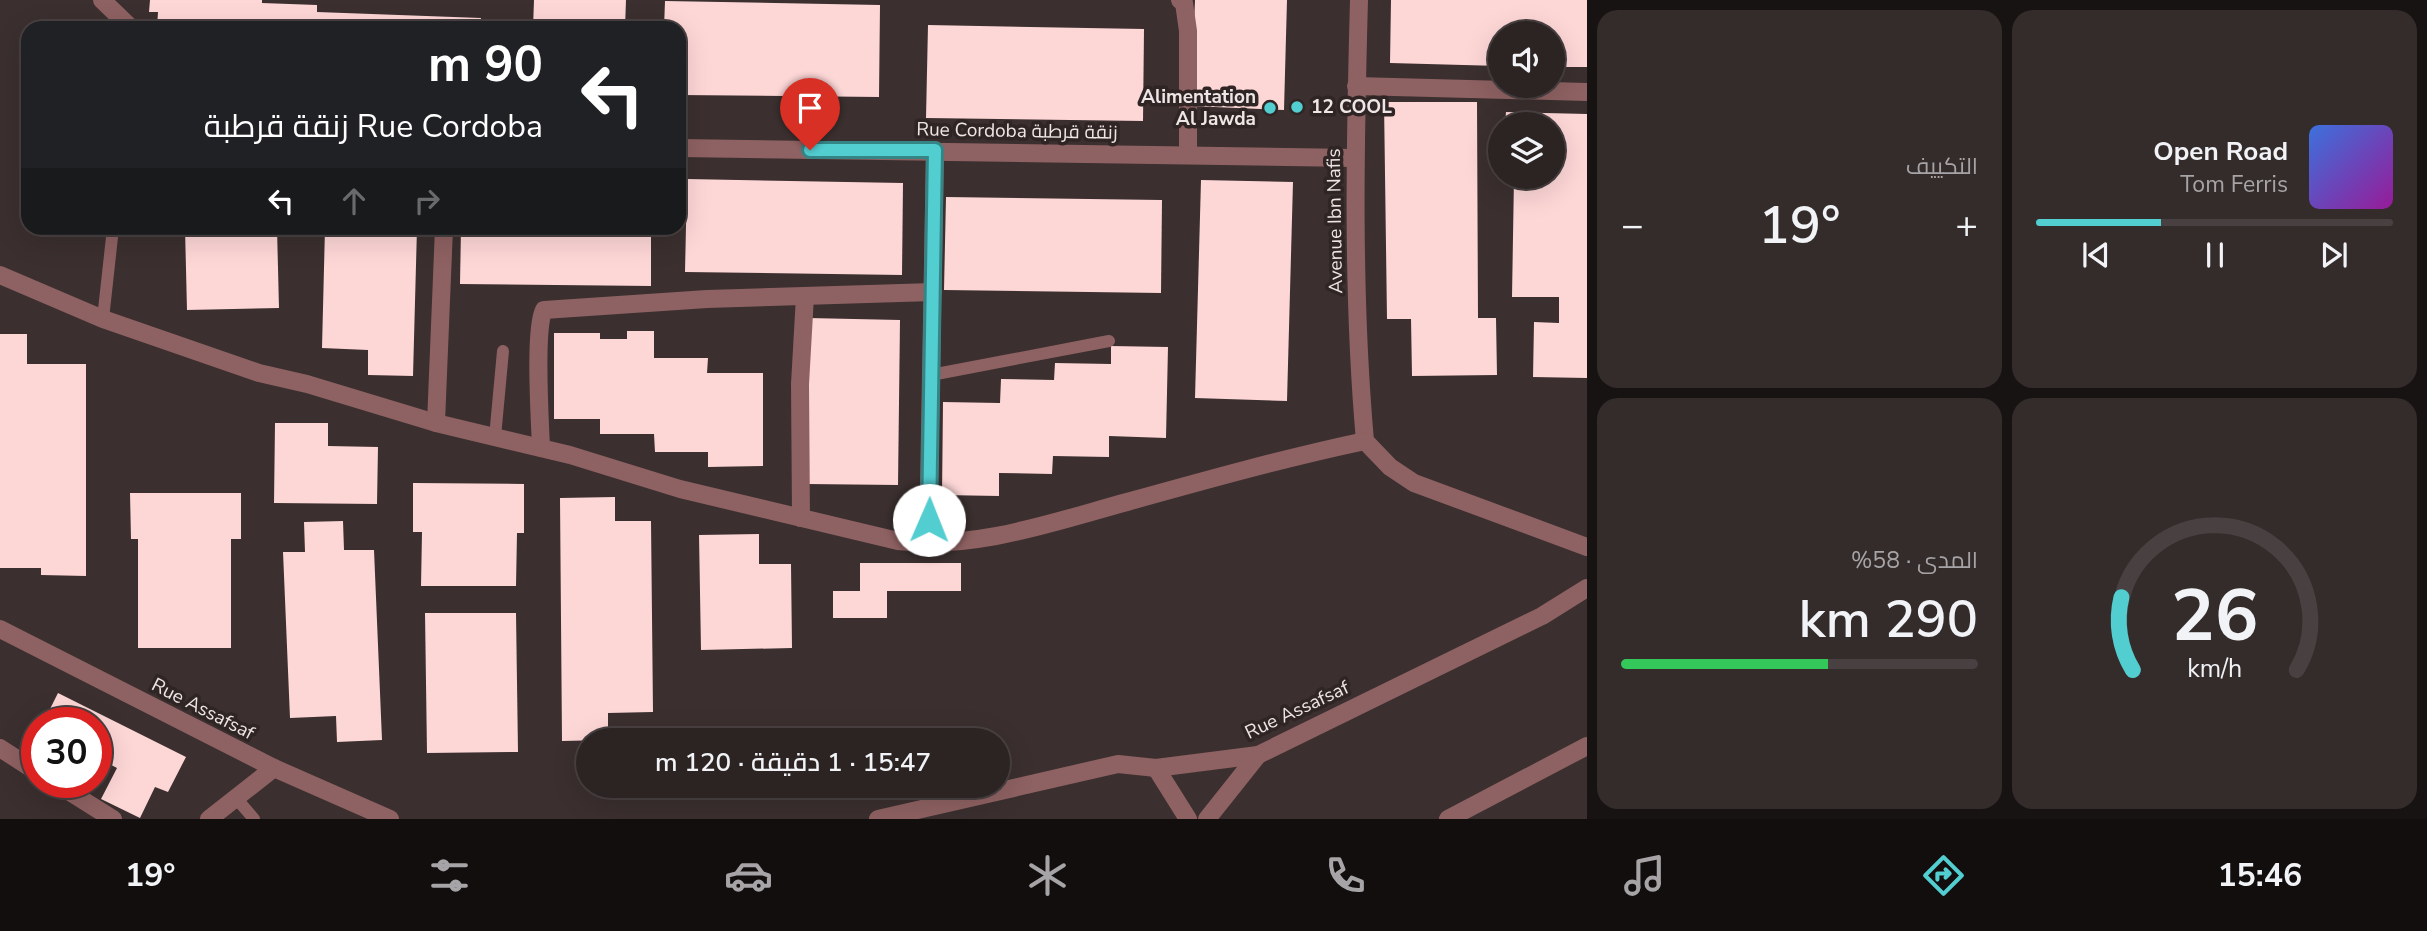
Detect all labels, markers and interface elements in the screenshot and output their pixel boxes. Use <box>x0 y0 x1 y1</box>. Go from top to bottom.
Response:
map controls <box>1488 21 1565 189</box>
button: sound <box>1488 21 1565 98</box>
text: 90 m <box>428 31 543 98</box>
icon: left <box>567 49 658 140</box>
pin <box>780 78 840 150</box>
place label: Alimentation Al Jawda <box>1141 84 1256 132</box>
icon: arrive <box>791 89 829 127</box>
place label: 12 COOL <box>1311 94 1392 120</box>
marker: 12 COOL <box>1289 99 1305 115</box>
marker: Alimentation Al Jawda <box>1262 100 1278 116</box>
text: Rue Cordoba زنقة قرطبة <box>204 105 543 148</box>
button: layers <box>1488 112 1565 189</box>
street label: Rue Cordoba زنقة قرطبة <box>916 116 1118 146</box>
text: Open Road <box>2153 134 2288 169</box>
street label: Avenue Ibn Nafis <box>1321 148 1349 294</box>
text: التكييف <box>1906 151 1978 182</box>
text: Tom Ferris <box>2180 169 2288 200</box>
icon: left <box>262 182 300 220</box>
icon: ahead <box>335 182 373 220</box>
icon: right <box>408 182 446 220</box>
text: 19° <box>1759 190 1840 261</box>
text: − <box>1621 200 1644 251</box>
text: + <box>1955 200 1978 251</box>
icon: previous <box>2077 236 2115 274</box>
icon: pause <box>2196 236 2234 274</box>
icon: next <box>2315 236 2353 274</box>
position arrow <box>892 483 966 557</box>
text: المدى · 58% <box>1851 545 1978 576</box>
text: 26 <box>2171 566 2258 666</box>
text: 290 km <box>1799 584 1978 655</box>
text: km/h <box>2187 651 2242 685</box>
street label: Rue Assafsaf <box>147 672 259 746</box>
street label: Rue Assafsaf <box>1241 674 1354 745</box>
speed limit sign: 30 <box>21 707 112 798</box>
text: 15:47 · 1 دقيقة · 120 m <box>655 745 931 780</box>
icon: filters <box>425 851 474 900</box>
icon: car <box>724 851 773 900</box>
icon: climate <box>1023 851 1072 900</box>
icon: phone <box>1321 851 1370 900</box>
icon: music <box>1620 851 1669 900</box>
icon: directions <box>1919 851 1968 900</box>
text: 19° <box>125 854 175 897</box>
text: 15:46 <box>2217 854 2302 897</box>

